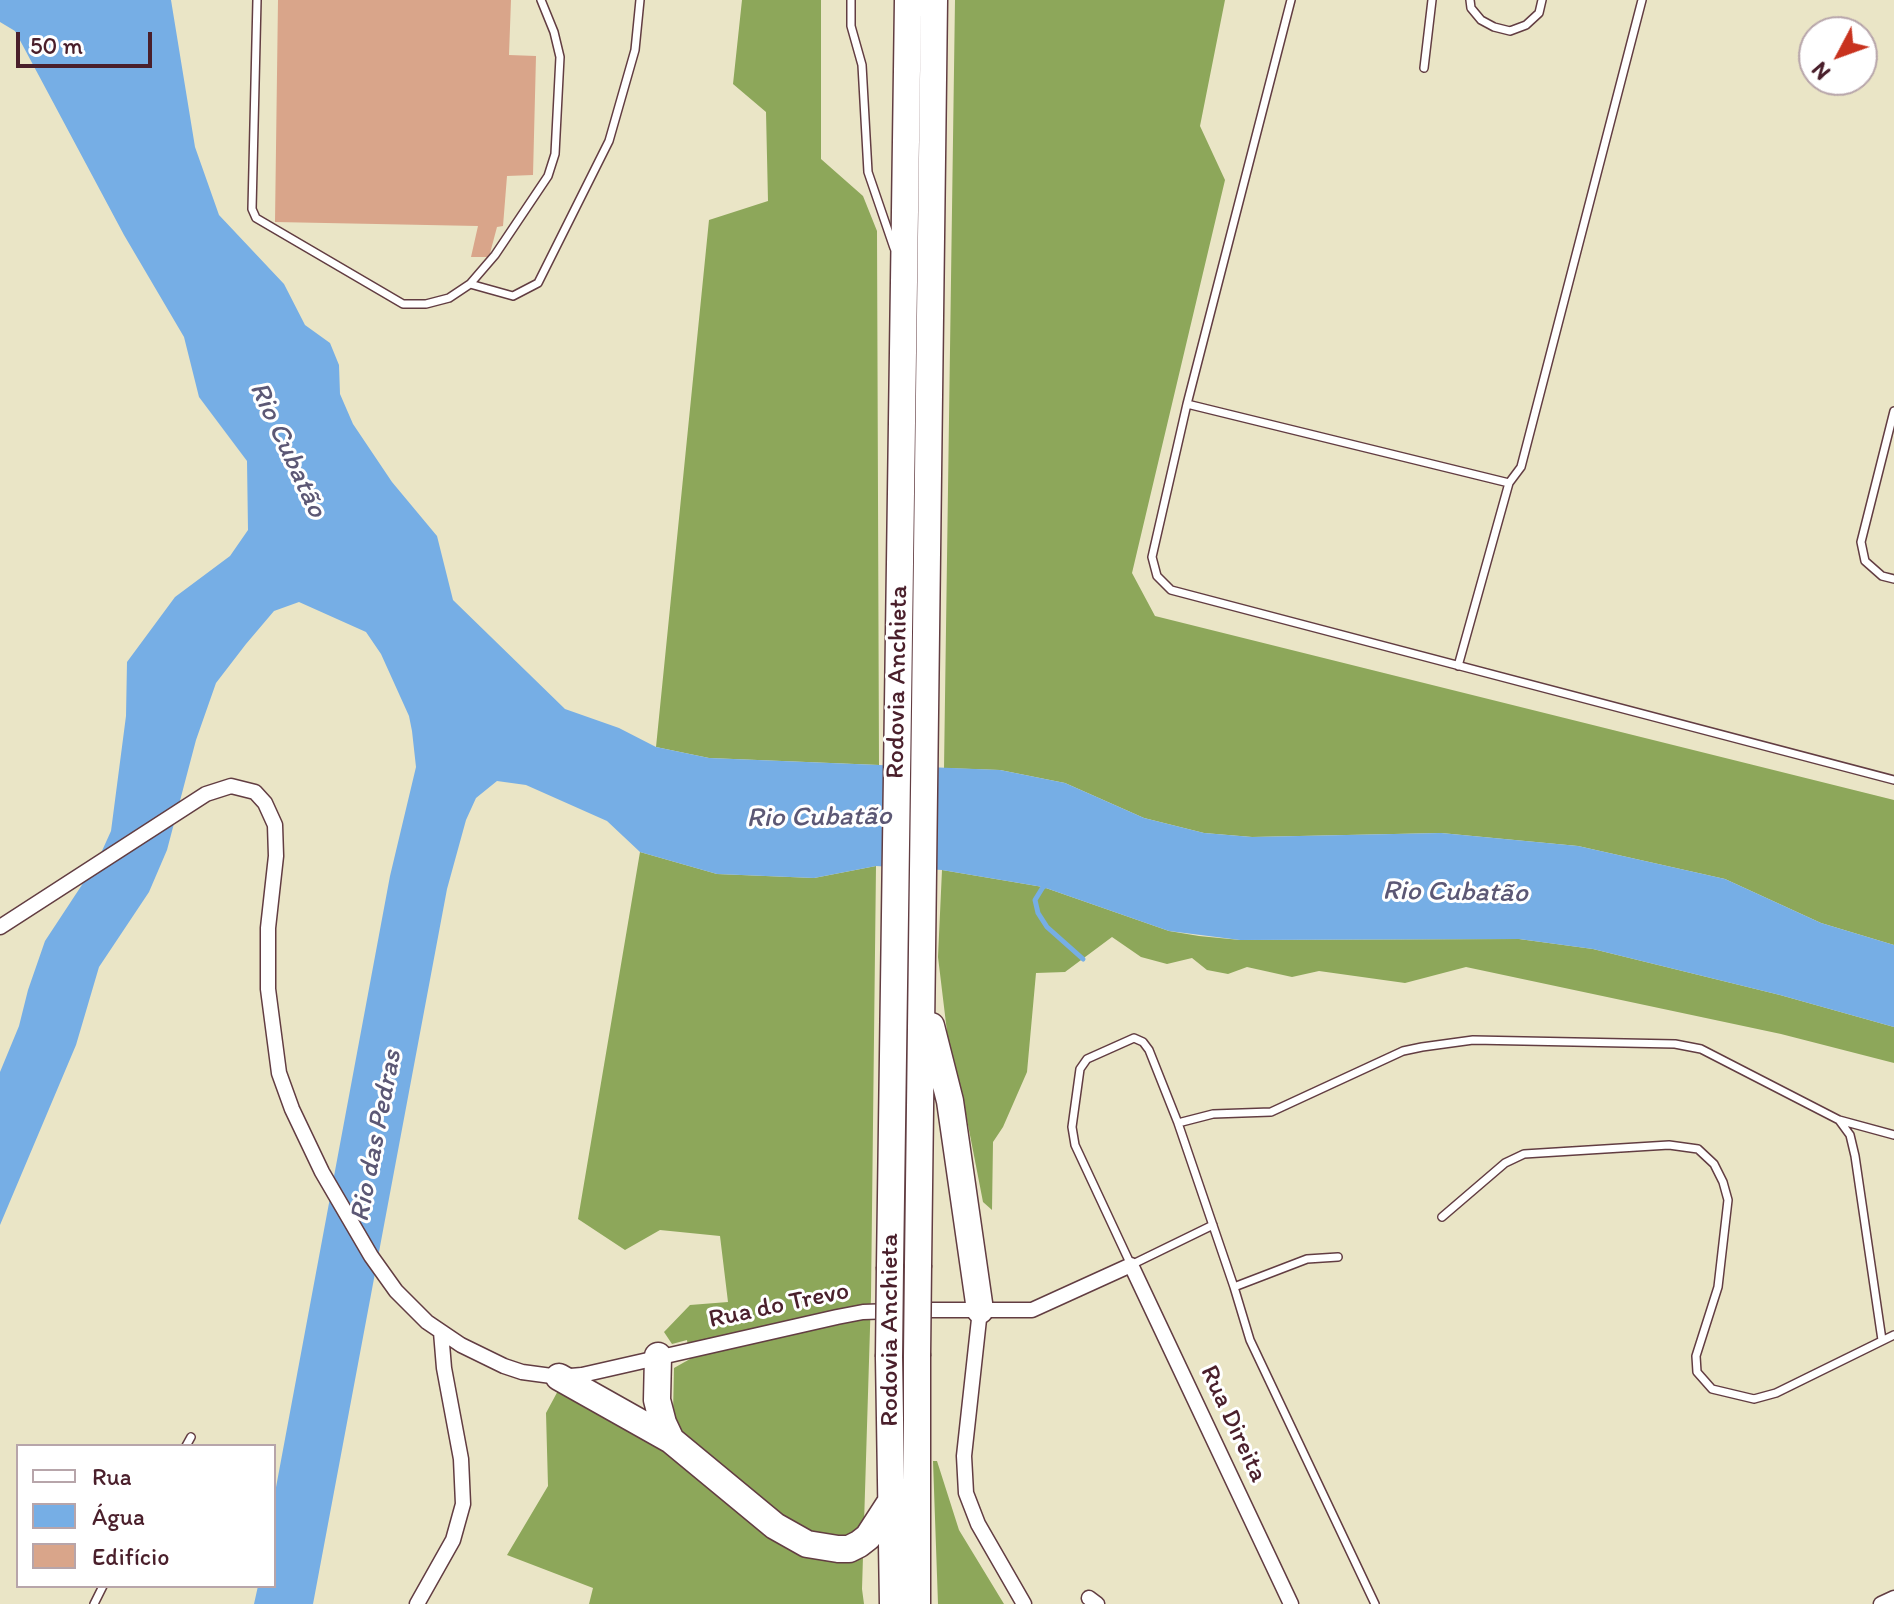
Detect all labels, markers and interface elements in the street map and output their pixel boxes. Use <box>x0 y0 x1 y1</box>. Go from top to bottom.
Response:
scale bar <box>20 16 156 66</box>
north arrow <box>1798 16 1878 96</box>
text: 50 m <box>30 31 83 60</box>
text: N <box>1806 56 1836 85</box>
water label: Rio Cubatão <box>241 377 333 523</box>
street label: Rodovia Anchieta <box>881 585 915 779</box>
water label: Rio Cubatão <box>746 800 892 836</box>
water label: Rio Cubatão <box>1382 875 1528 911</box>
water label: Rio das Pedras <box>344 1047 410 1225</box>
street label: Rodovia Anchieta <box>874 1233 906 1427</box>
street label: Rua do Trevo <box>706 1276 852 1336</box>
street label: Rua Direita <box>1192 1361 1274 1487</box>
legend <box>16 1444 276 1588</box>
text: Rua <box>92 1462 132 1491</box>
text: Água <box>92 1502 145 1531</box>
text: Edifício <box>92 1542 169 1571</box>

